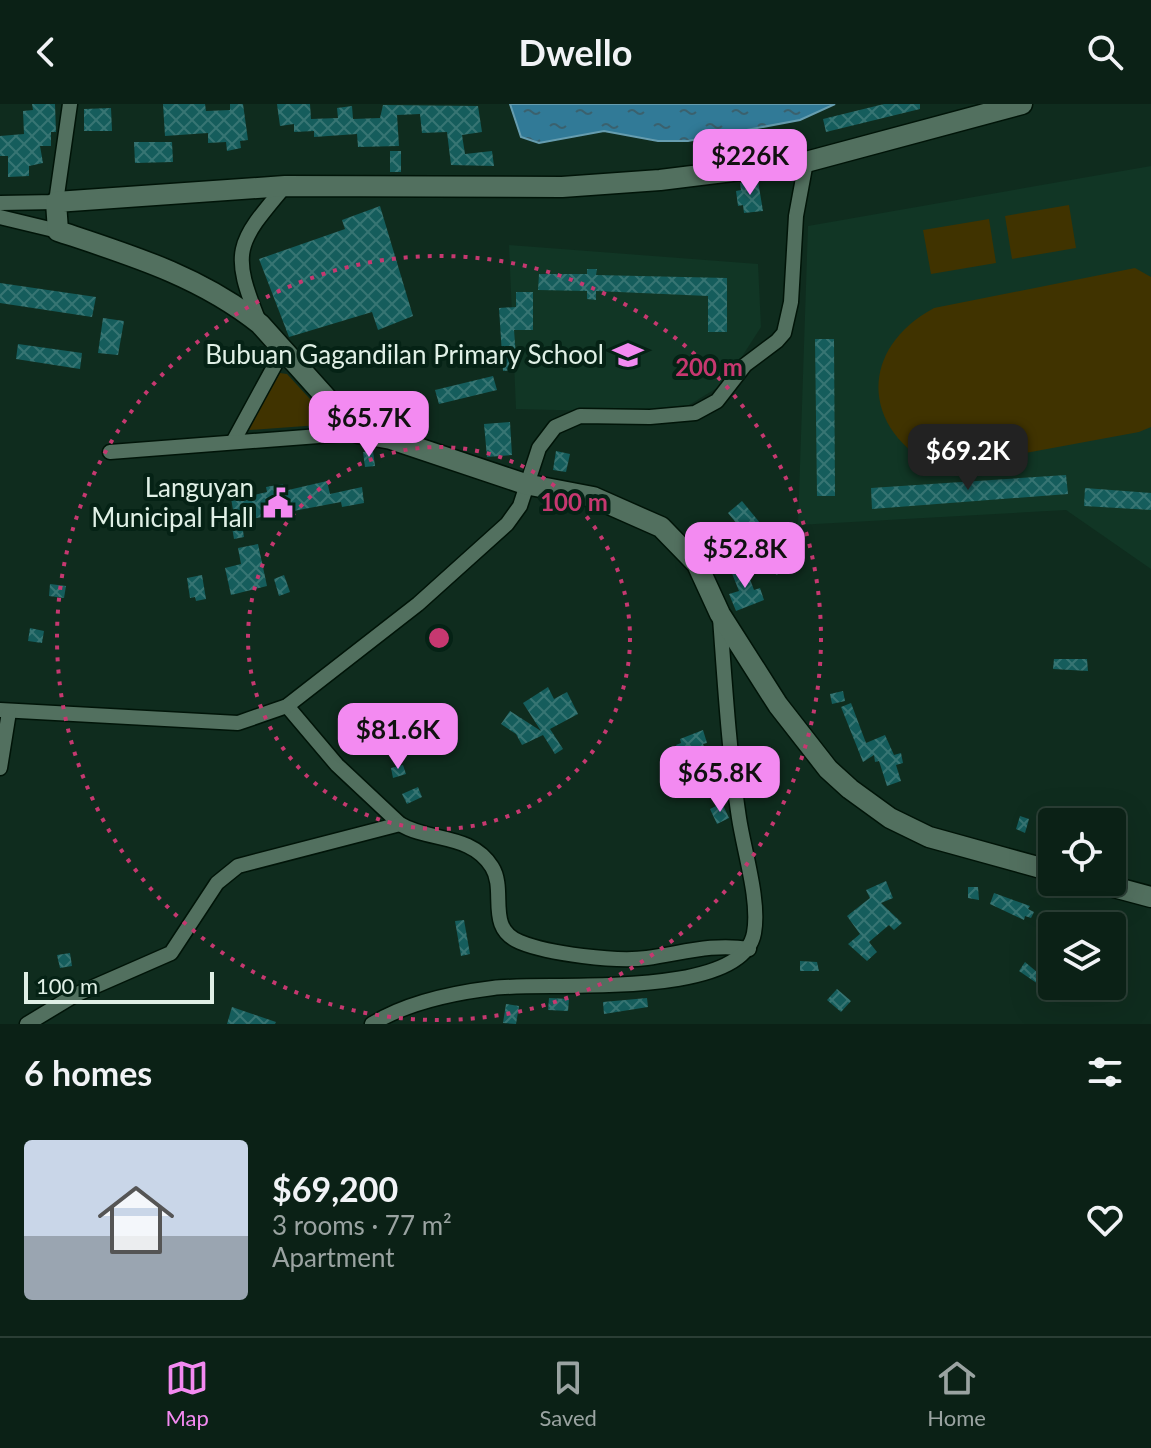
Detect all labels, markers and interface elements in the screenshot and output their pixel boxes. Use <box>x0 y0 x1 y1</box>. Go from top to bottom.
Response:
icon: back <box>24 30 68 74</box>
text: Dwello <box>519 30 632 74</box>
icon: search <box>1083 30 1127 74</box>
pin: $226K <box>694 129 806 197</box>
text: $226K <box>711 139 789 171</box>
place label: Bubuan Gagandilan Primary School <box>205 338 604 370</box>
school or university icon: Bubuan Gagandilan Primary School <box>611 338 645 372</box>
text: 200 m <box>675 352 743 381</box>
pin: $65.7K <box>304 391 434 459</box>
text: $65.7K <box>327 401 411 433</box>
pin: $69.2K <box>903 424 1033 492</box>
text: $69.2K <box>926 434 1010 466</box>
place label: Languyan Municipal Hall <box>91 471 254 533</box>
public building icon: Languyan Municipal Hall <box>261 486 295 520</box>
text: 100 m <box>540 487 608 516</box>
pin: $52.8K <box>680 522 810 590</box>
text: $52.8K <box>703 532 787 564</box>
centre of rings <box>425 624 453 652</box>
pin: $81.6K <box>333 703 463 771</box>
text: $81.6K <box>356 713 440 745</box>
pin: $65.8K <box>655 746 785 814</box>
text: $65.8K <box>678 756 762 788</box>
map controls <box>1038 808 1126 1000</box>
button: locate <box>1038 808 1126 896</box>
button: layers <box>1038 912 1126 1000</box>
scale bar <box>24 968 214 1004</box>
text: 100 m <box>36 972 98 999</box>
icon: filters <box>1083 1050 1127 1094</box>
text: 6 homes <box>24 1052 152 1093</box>
text: $69,200 <box>272 1168 398 1209</box>
icon: home <box>88 1172 184 1268</box>
icon: heart <box>1083 1198 1127 1242</box>
text: 3 rooms · 77 m² <box>272 1209 452 1241</box>
text: Apartment <box>272 1241 395 1273</box>
tab: Map <box>165 1356 209 1431</box>
tab: Saved <box>539 1356 597 1431</box>
tab: Home <box>927 1356 986 1431</box>

